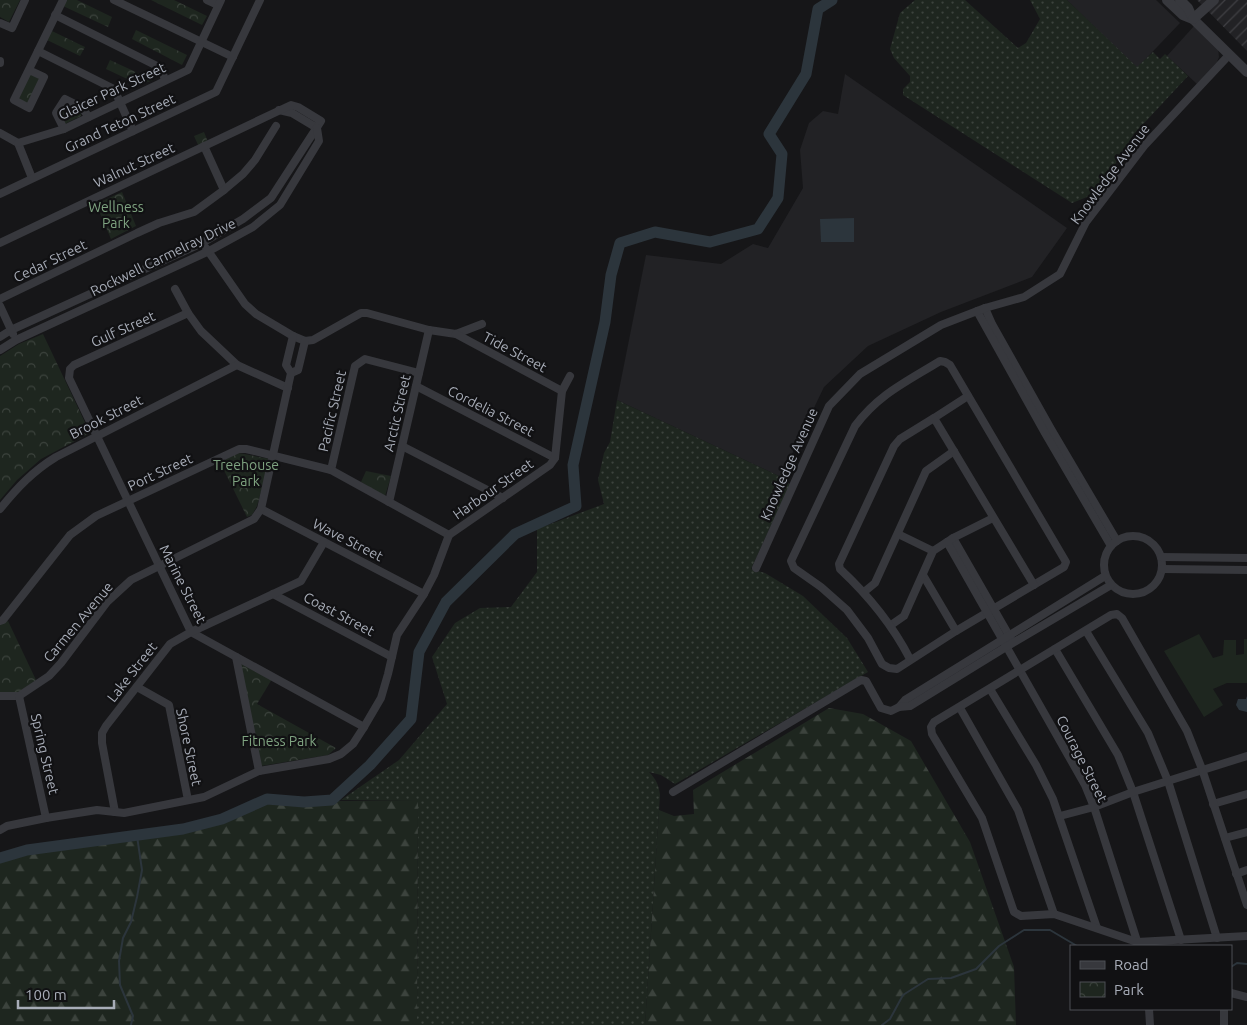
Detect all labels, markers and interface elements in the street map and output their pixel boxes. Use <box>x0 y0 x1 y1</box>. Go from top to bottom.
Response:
street label: Glaicer Park Street <box>56 59 169 123</box>
street label: Grand Teton Street <box>62 90 178 156</box>
street label: Knowledge Avenue <box>1067 121 1153 227</box>
street label: Walnut Street <box>91 139 177 191</box>
park label: Wellness Park <box>88 199 144 231</box>
street label: Rockwell Carmelray Drive <box>88 215 238 299</box>
street label: Cedar Street <box>11 236 90 286</box>
street label: Gulf Street <box>88 308 158 350</box>
street label: Tide Street <box>480 329 550 376</box>
street label: Pacific Street <box>315 368 349 453</box>
street label: Arctic Street <box>380 372 414 453</box>
street label: Cordelia Street <box>445 382 537 440</box>
street label: Brook Street <box>67 392 146 442</box>
street label: Knowledge Avenue <box>757 405 821 523</box>
street label: Port Street <box>125 450 195 494</box>
street label: Harbour Street <box>450 455 537 523</box>
park label: Treehouse Park <box>213 457 279 489</box>
street label: Wave Street <box>310 515 386 565</box>
street label: Marine Street <box>156 542 210 626</box>
street label: Carmen Avenue <box>40 579 116 665</box>
street label: Coast Street <box>301 589 378 640</box>
street label: Lake Street <box>104 639 161 705</box>
street label: Shore Street <box>173 707 205 788</box>
street label: Spring Street <box>28 712 62 797</box>
street label: Courage Street <box>1053 713 1111 806</box>
park label: Fitness Park <box>241 733 317 749</box>
legend <box>1070 945 1232 1010</box>
text: Road <box>1114 956 1149 973</box>
scale bar <box>18 978 114 1010</box>
text: Park <box>1114 981 1144 998</box>
text: 100 m <box>25 986 67 1003</box>

